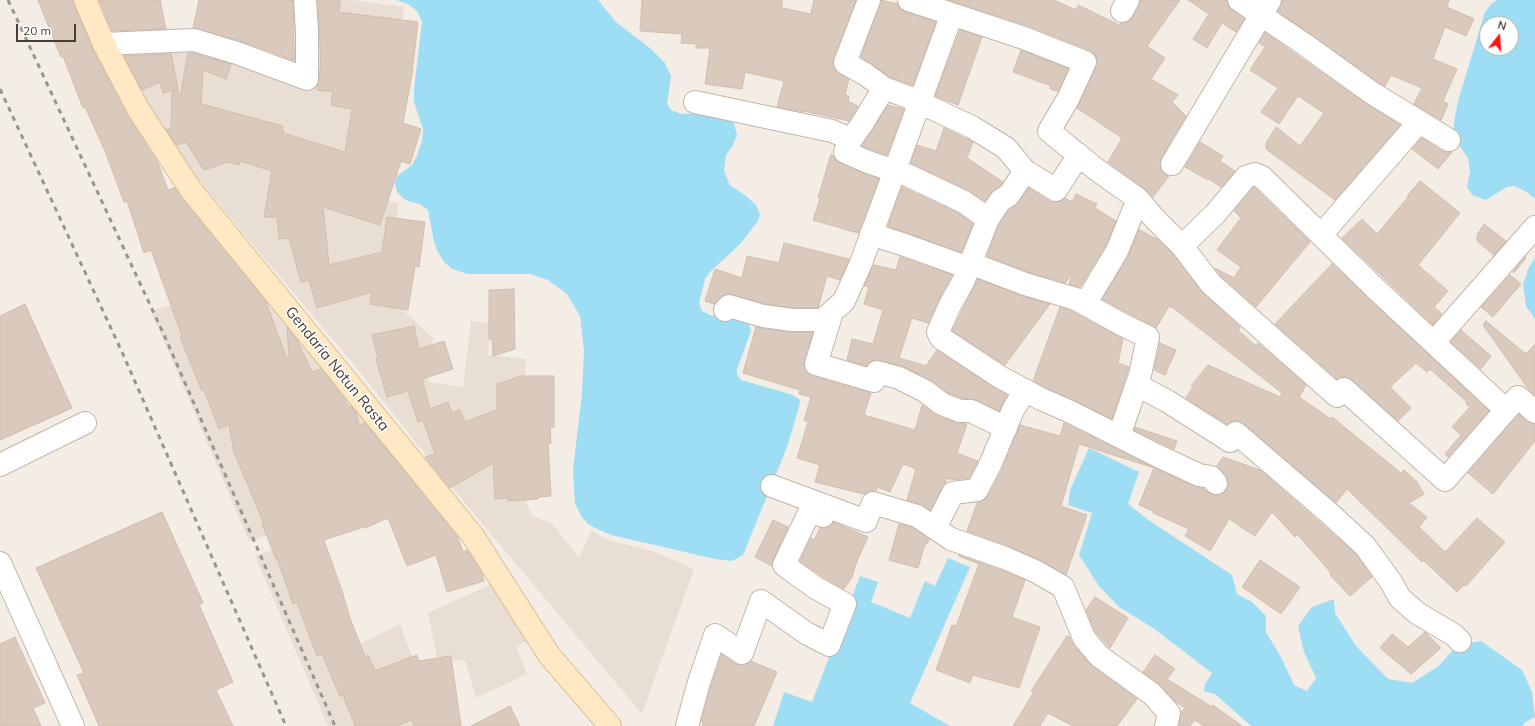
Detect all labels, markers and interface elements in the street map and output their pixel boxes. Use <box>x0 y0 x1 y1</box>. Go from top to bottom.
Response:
scale bar <box>18 16 78 42</box>
north arrow <box>1479 16 1519 56</box>
text: N <box>1496 18 1508 33</box>
text: 20 m <box>23 23 51 38</box>
street label: Gendaria Notun Rasta <box>281 303 393 435</box>

